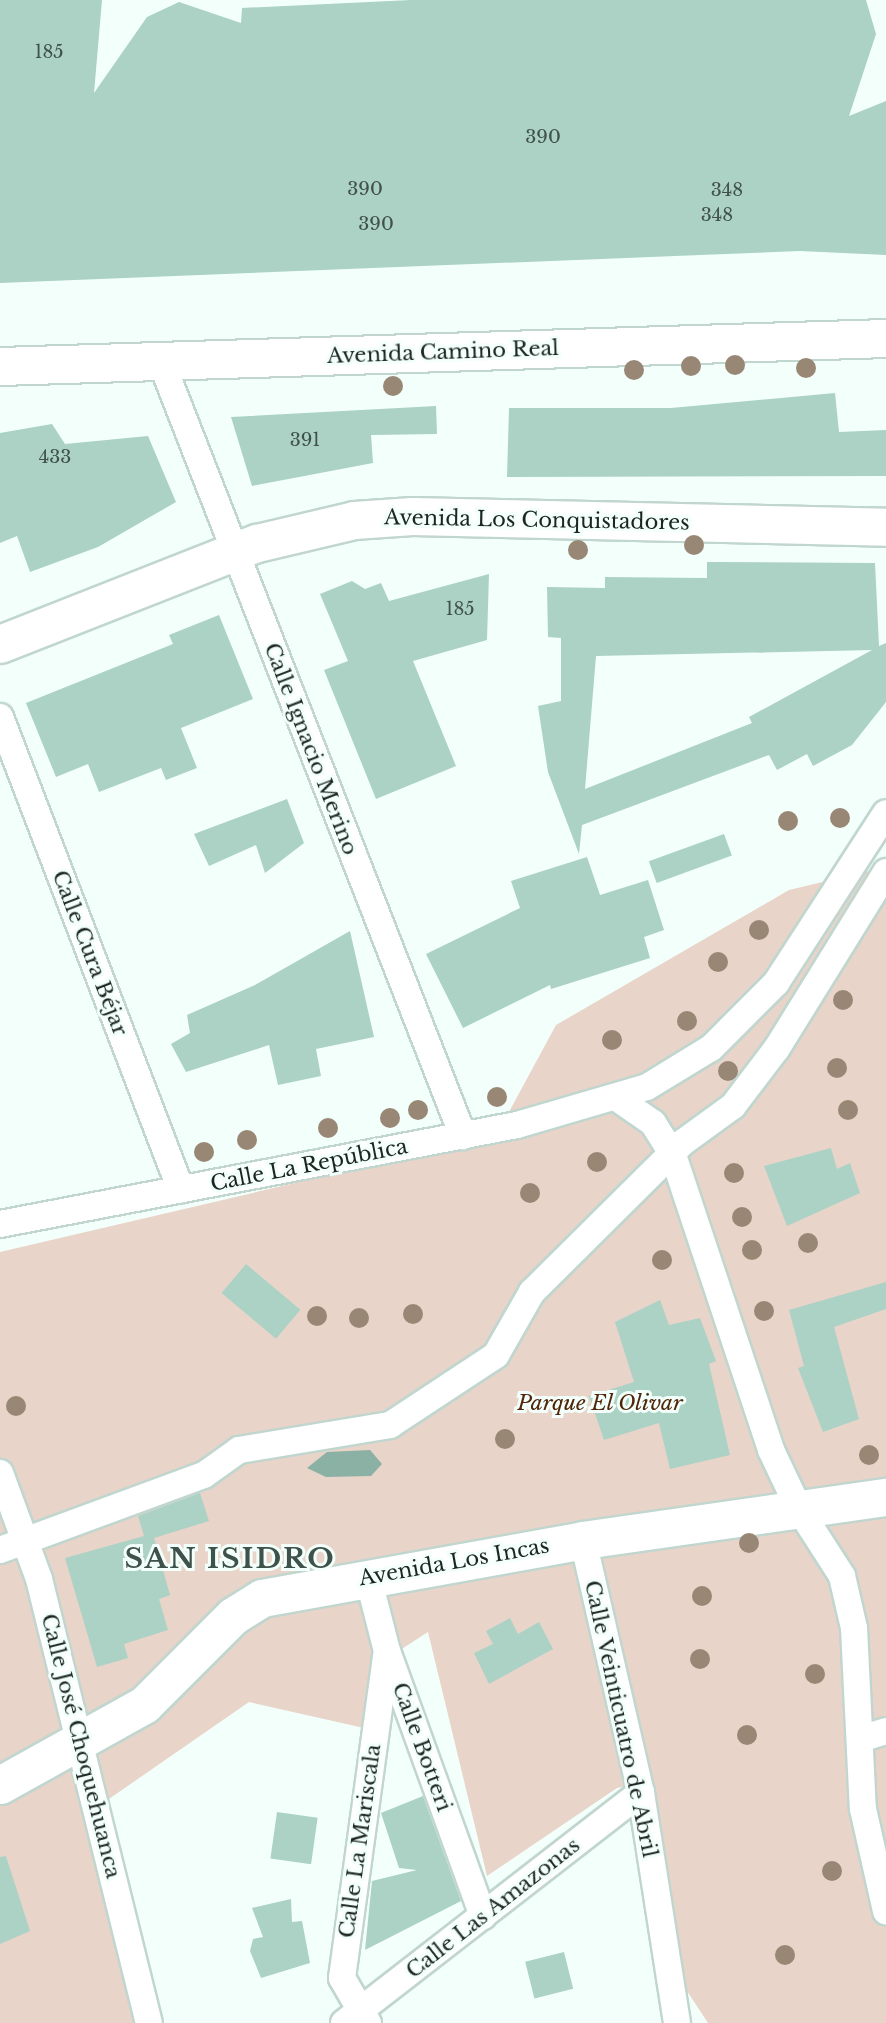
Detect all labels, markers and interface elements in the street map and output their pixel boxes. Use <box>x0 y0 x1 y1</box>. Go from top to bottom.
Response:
house number: 185 <box>34 41 64 63</box>
house number: 390 <box>525 126 561 148</box>
house number: 390 <box>347 178 383 200</box>
house number: 348 <box>711 179 743 201</box>
house number: 348 <box>701 204 733 226</box>
house number: 390 <box>358 213 394 235</box>
street label: Avenida Camino Real <box>327 335 559 369</box>
house number: 391 <box>290 429 320 451</box>
house number: 433 <box>39 446 71 468</box>
street label: Avenida Los Conquistadores <box>384 505 690 535</box>
house number: 185 <box>445 598 475 620</box>
street label: Calle Ignacio Merino <box>259 639 363 859</box>
street label: Calle Cura Béjar <box>47 867 133 1039</box>
street label: Calle La República <box>208 1134 410 1196</box>
park label: Parque El Olivar <box>517 1390 683 1416</box>
street label: Avenida Los Incas <box>357 1533 551 1591</box>
district label: SAN ISIDRO <box>126 1542 334 1576</box>
street label: Calle Veinticuatro de Abril <box>579 1577 663 1861</box>
street label: Calle José Choquehuanca <box>36 1611 126 1881</box>
street label: Calle Botteri <box>387 1679 457 1815</box>
street label: Calle La Mariscala <box>334 1742 386 1940</box>
street label: Calle Las Amazonas <box>401 1832 585 1984</box>

